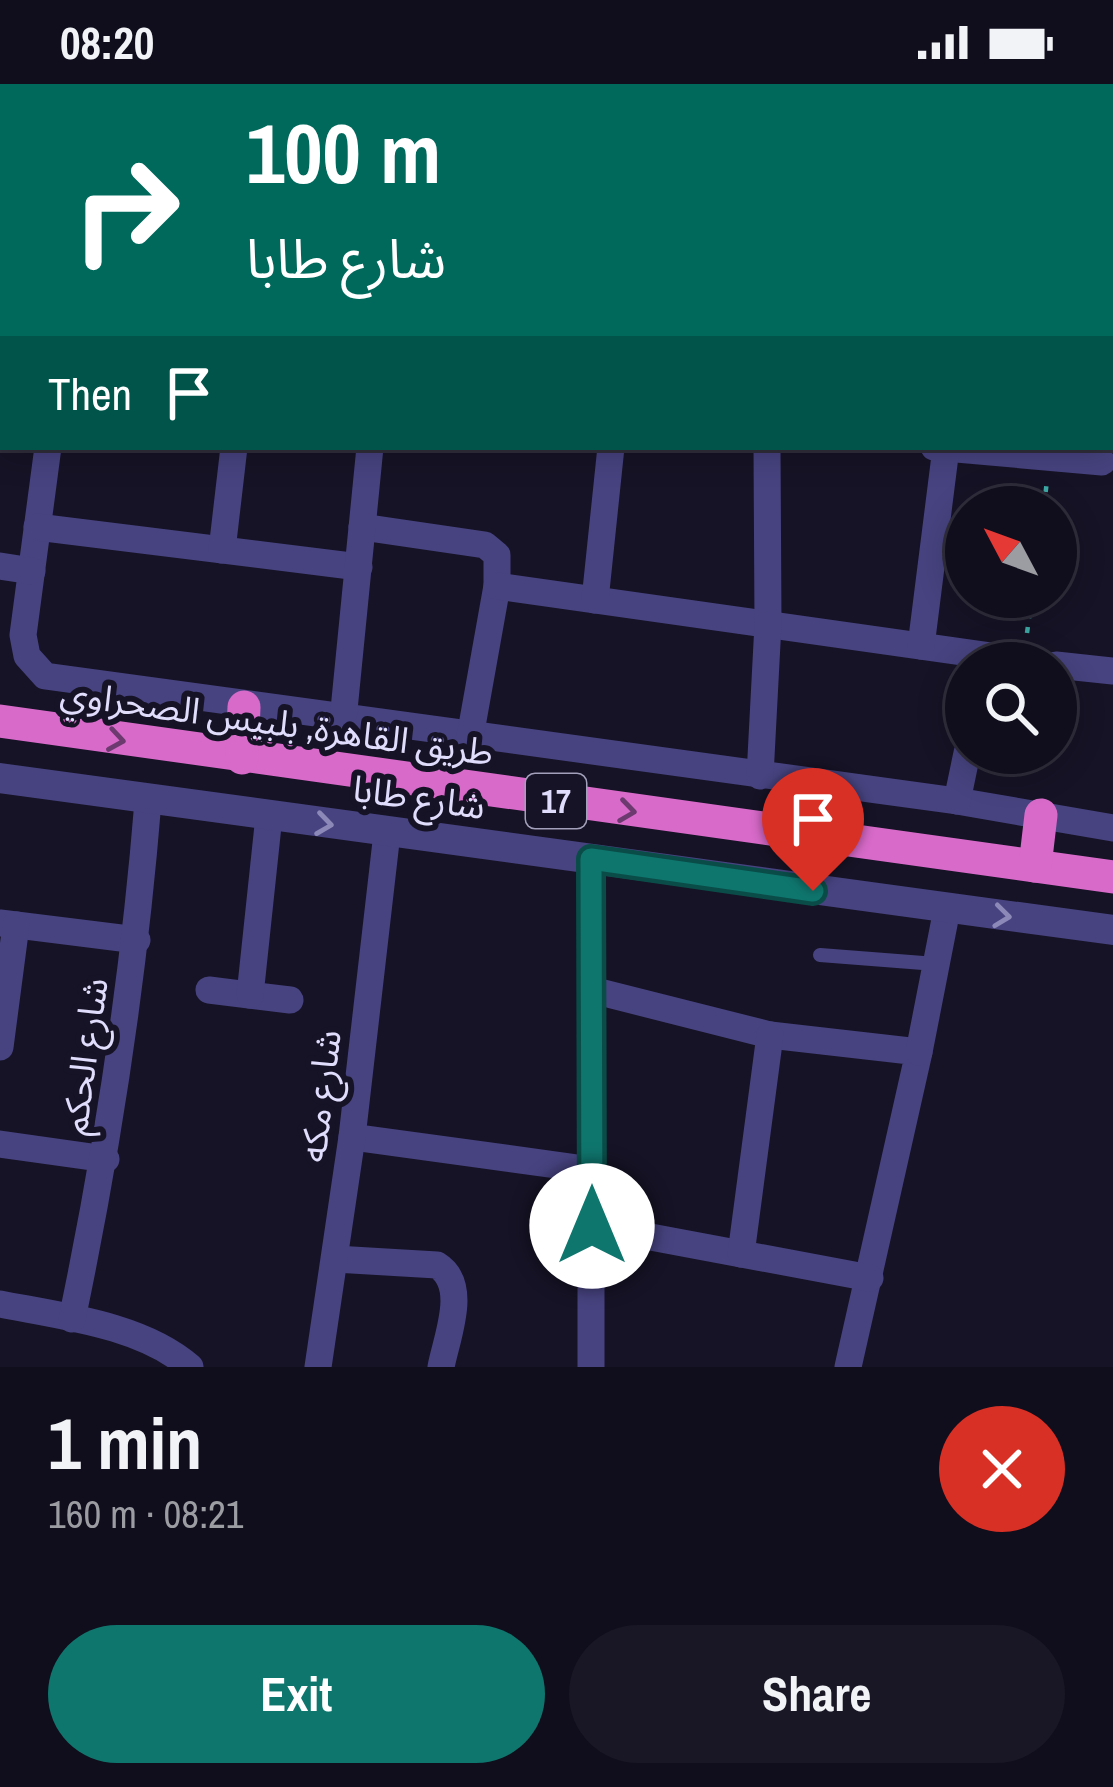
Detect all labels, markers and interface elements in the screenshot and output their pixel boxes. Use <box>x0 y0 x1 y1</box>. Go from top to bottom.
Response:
text: 08:20 <box>60 12 154 73</box>
text: 100 m <box>246 96 441 209</box>
icon: right <box>48 132 204 288</box>
text: شارع طابا <box>246 222 446 295</box>
icon: arrive <box>156 360 222 426</box>
text: Then <box>48 363 132 424</box>
north arrow <box>945 486 1077 618</box>
map controls <box>945 486 1077 774</box>
button: search <box>945 642 1077 774</box>
street label: طريق القاهرة, بلبيس الصحراوي <box>57 668 497 780</box>
one-way arrow <box>106 726 125 752</box>
street label: شارع طابا <box>349 764 488 833</box>
pin <box>762 768 864 891</box>
road number: 17 <box>526 774 586 828</box>
icon: arrive <box>780 786 846 852</box>
one-way arrow <box>617 797 636 823</box>
one-way arrow <box>314 810 334 836</box>
one-way arrow <box>992 903 1011 929</box>
street label: شارع الحكم <box>49 975 123 1138</box>
street label: شارع مكه <box>288 1027 355 1165</box>
position arrow <box>529 1163 655 1289</box>
text: 1 min <box>48 1394 202 1491</box>
button: close <box>939 1406 1065 1532</box>
text: 160 m · 08:21 <box>48 1488 244 1540</box>
button: Exit <box>48 1625 545 1763</box>
button: Share <box>569 1625 1065 1763</box>

